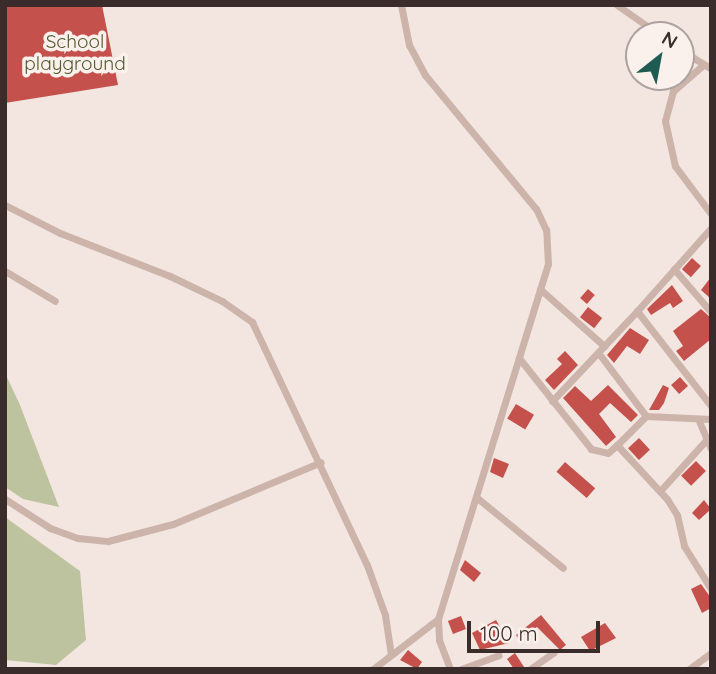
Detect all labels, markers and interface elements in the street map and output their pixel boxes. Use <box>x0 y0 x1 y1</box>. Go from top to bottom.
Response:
north arrow <box>625 21 695 91</box>
text: N <box>658 26 682 54</box>
park label: School playground <box>24 31 126 75</box>
scale bar <box>471 608 604 652</box>
text: 100 m <box>480 620 538 646</box>

